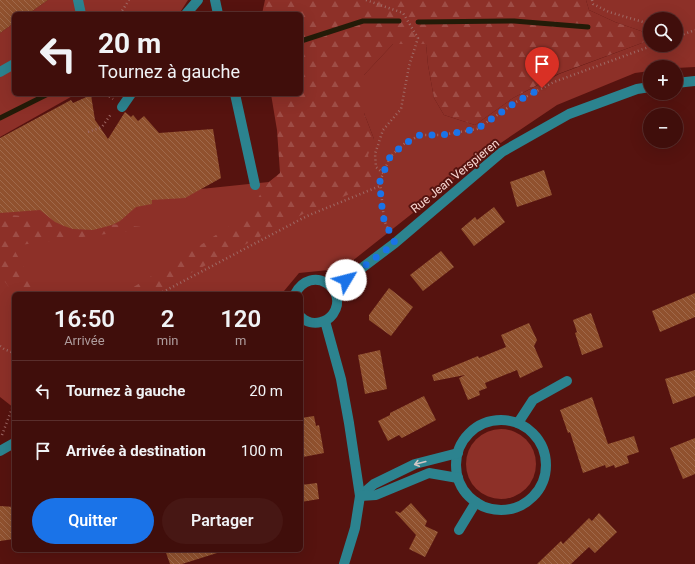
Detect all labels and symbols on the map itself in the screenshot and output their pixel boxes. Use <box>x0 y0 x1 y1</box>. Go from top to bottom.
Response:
pin <box>525 47 559 88</box>
street label: Rue Jean Verspieren <box>408 136 502 216</box>
position arrow <box>325 259 367 301</box>
one-way arrow <box>414 459 427 467</box>

